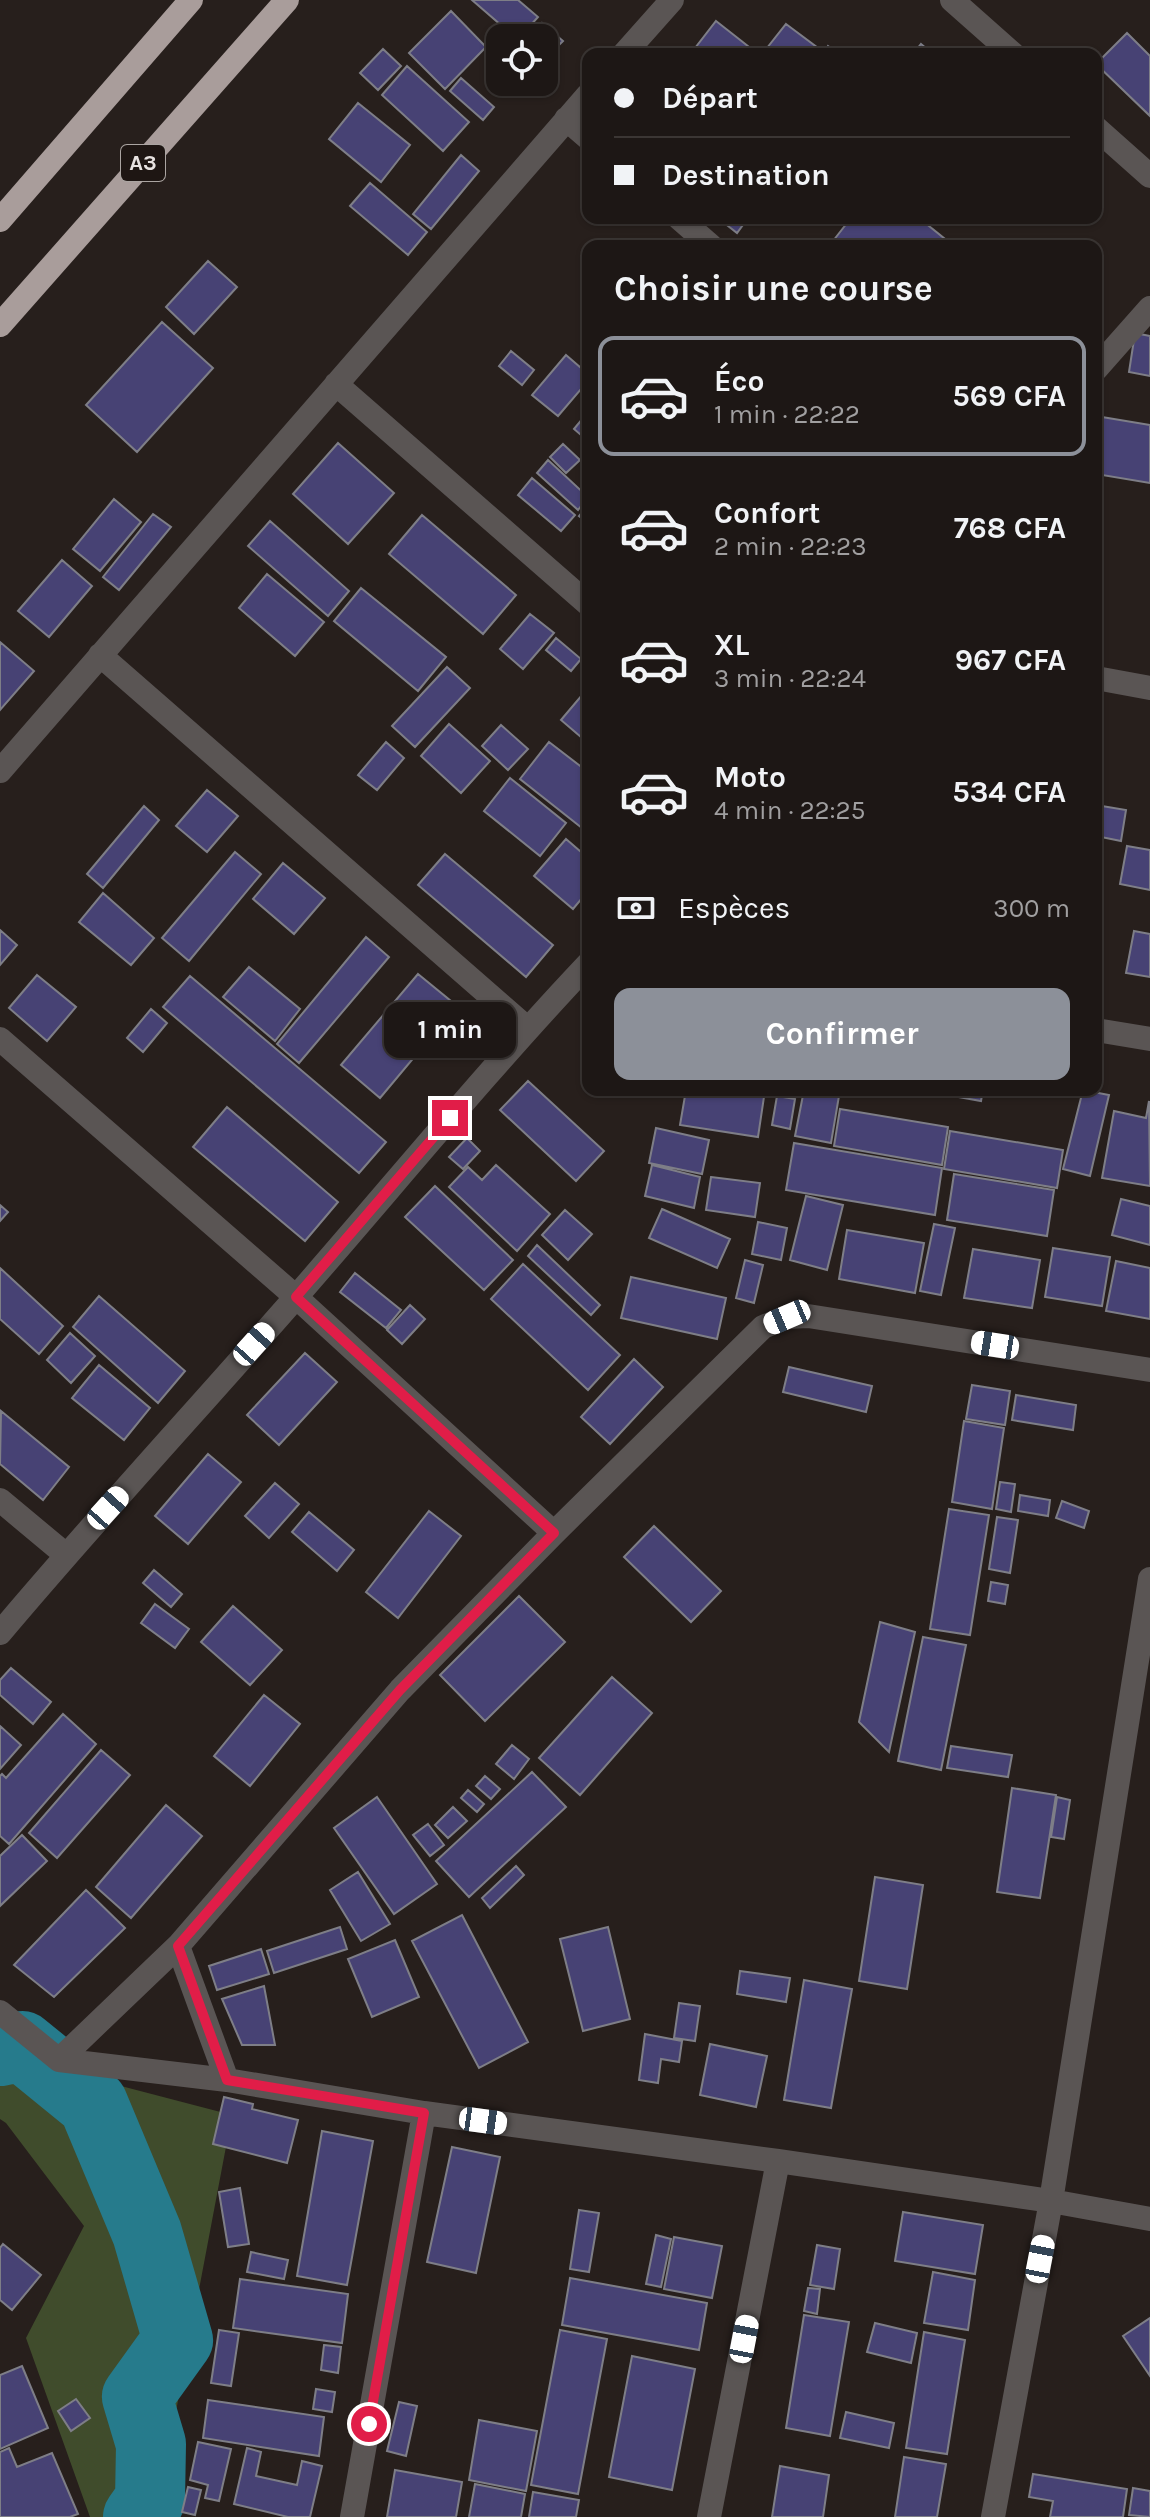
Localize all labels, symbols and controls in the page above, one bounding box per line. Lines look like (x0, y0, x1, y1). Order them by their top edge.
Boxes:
map controls (486, 24, 558, 96)
button: locate (486, 24, 558, 96)
text: Départ (662, 80, 758, 116)
road number: A3 (121, 145, 165, 181)
text: Destination (662, 157, 830, 193)
text: Choisir une course (614, 267, 933, 309)
icon: car (618, 360, 690, 432)
text: Éco (714, 363, 764, 399)
text: 569 CFA (952, 378, 1066, 414)
text: 1 min · 22:22 (714, 399, 860, 430)
icon: car (618, 492, 690, 564)
text: Confort (714, 495, 820, 531)
text: 768 CFA (954, 510, 1066, 546)
text: 2 min · 22:23 (714, 531, 867, 562)
icon: car (618, 624, 690, 696)
text: XL (714, 627, 749, 663)
text: 967 CFA (955, 642, 1066, 678)
text: 3 min · 22:24 (714, 663, 866, 694)
icon: car (618, 756, 690, 828)
text: Moto (714, 759, 786, 795)
text: 534 CFA (952, 774, 1066, 810)
text: 4 min · 22:25 (714, 795, 865, 826)
icon: cash (614, 886, 658, 930)
text: Espèces (678, 890, 790, 926)
text: 300 m (993, 893, 1070, 924)
button: Confirmer (614, 988, 1070, 1080)
callout: 1 min (384, 1002, 516, 1058)
text: 1 min (417, 1014, 483, 1045)
route end (432, 1100, 468, 1136)
car (760, 1297, 814, 1337)
car (229, 1318, 279, 1370)
car (969, 1329, 1021, 1361)
car (83, 1482, 133, 1534)
car (458, 2106, 508, 2136)
car (1024, 2233, 1056, 2285)
car (728, 2313, 760, 2365)
route start (351, 2406, 387, 2442)

